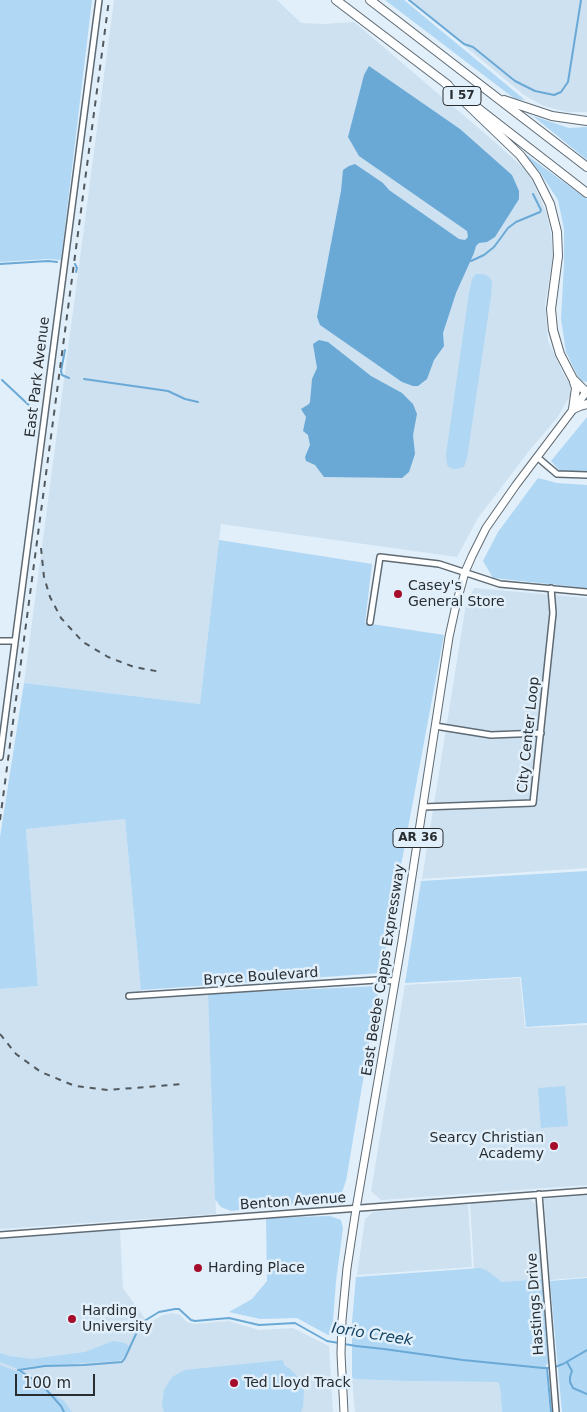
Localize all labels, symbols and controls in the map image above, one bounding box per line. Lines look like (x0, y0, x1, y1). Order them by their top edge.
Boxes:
road number: I 57 (443, 86, 481, 105)
street label: East Park Avenue (22, 316, 54, 438)
place label: Casey's General Store (408, 578, 505, 610)
marker: Casey's General Store (392, 588, 404, 600)
street label: City Center Loop (515, 676, 543, 794)
road number: AR 36 (393, 828, 443, 848)
street label: East Beebe Capps Expressway (359, 863, 409, 1077)
street label: Bryce Boulevard (203, 965, 319, 989)
place label: Searcy Christian Academy (430, 1130, 544, 1162)
marker: Searcy Christian Academy (548, 1140, 560, 1152)
street label: Benton Avenue (239, 1190, 347, 1214)
street label: Hastings Drive (524, 1252, 548, 1356)
place label: Harding Place (208, 1260, 305, 1276)
marker: Harding Place (192, 1262, 204, 1274)
place label: Harding University (82, 1303, 153, 1335)
marker: Harding University (66, 1313, 78, 1325)
water label: Iorio Creek (330, 1320, 414, 1350)
scale bar (18, 1364, 98, 1396)
text: 100 m (23, 1374, 71, 1392)
place label: Ted Lloyd Track (244, 1375, 351, 1391)
marker: Ted Lloyd Track (228, 1377, 240, 1389)

